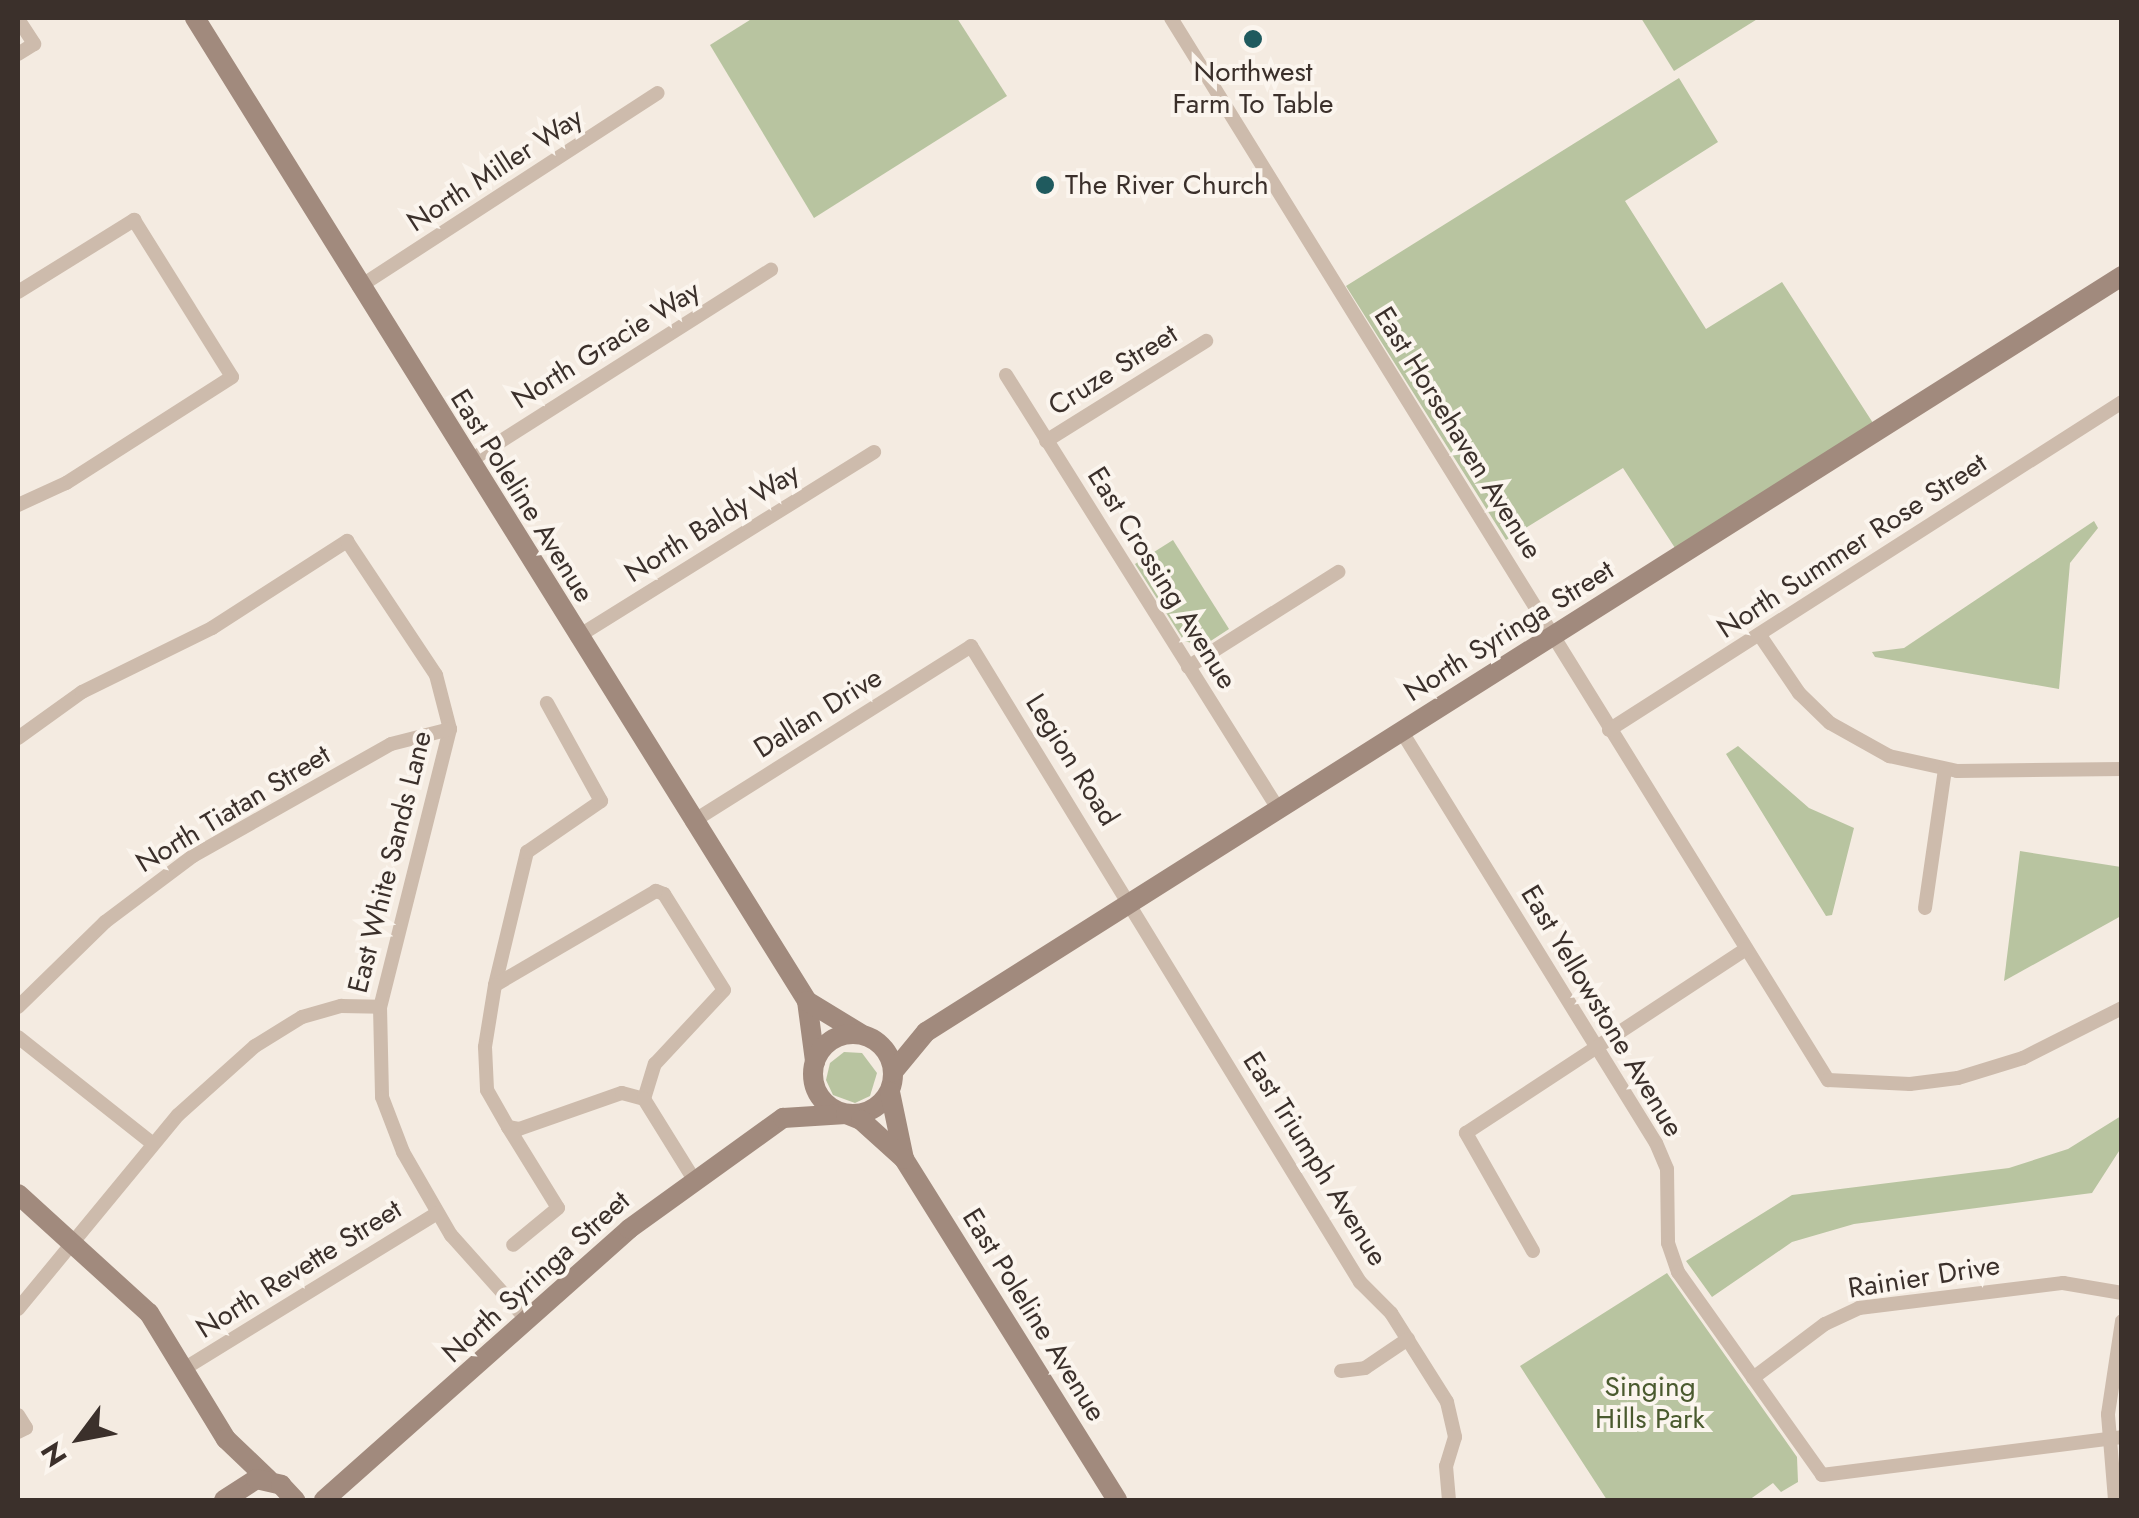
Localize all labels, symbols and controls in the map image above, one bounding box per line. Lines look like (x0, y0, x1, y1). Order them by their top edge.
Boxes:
marker: Northwest Farm To Table (1242, 28, 1264, 50)
place label: Northwest Farm To Table (1173, 55, 1333, 121)
street label: North Miller Way (401, 101, 589, 239)
place label: The River Church (1065, 168, 1269, 202)
marker: The River Church (1034, 174, 1056, 196)
street label: North Gracie Way (506, 274, 706, 416)
street label: East Horsehaven Avenue (1367, 301, 1549, 565)
street label: Cruze Street (1042, 317, 1184, 423)
street label: East Poleline Avenue (443, 383, 601, 609)
street label: North Summer Rose Street (1711, 446, 1993, 646)
street label: North Baldy Way (619, 456, 805, 590)
street label: East Crossing Avenue (1080, 461, 1244, 695)
street label: North Syringa Street (1398, 553, 1620, 709)
street label: Dallan Drive (748, 661, 888, 765)
street label: Legion Road (1018, 688, 1126, 832)
street label: East White Sands Lane (341, 728, 439, 996)
street label: North Tiatan Street (130, 738, 336, 880)
street label: East Yellowstone Avenue (1514, 879, 1690, 1143)
street label: East Triumph Avenue (1236, 1046, 1394, 1272)
street label: North Syringa Street (435, 1184, 637, 1370)
street label: North Revette Street (190, 1192, 408, 1346)
street label: East Poleline Avenue (955, 1202, 1113, 1428)
street label: Rainier Drive (1846, 1248, 2002, 1306)
park label: Singing Hills Park (1595, 1370, 1705, 1436)
north arrow (30, 1388, 130, 1488)
text: N (31, 1434, 77, 1474)

